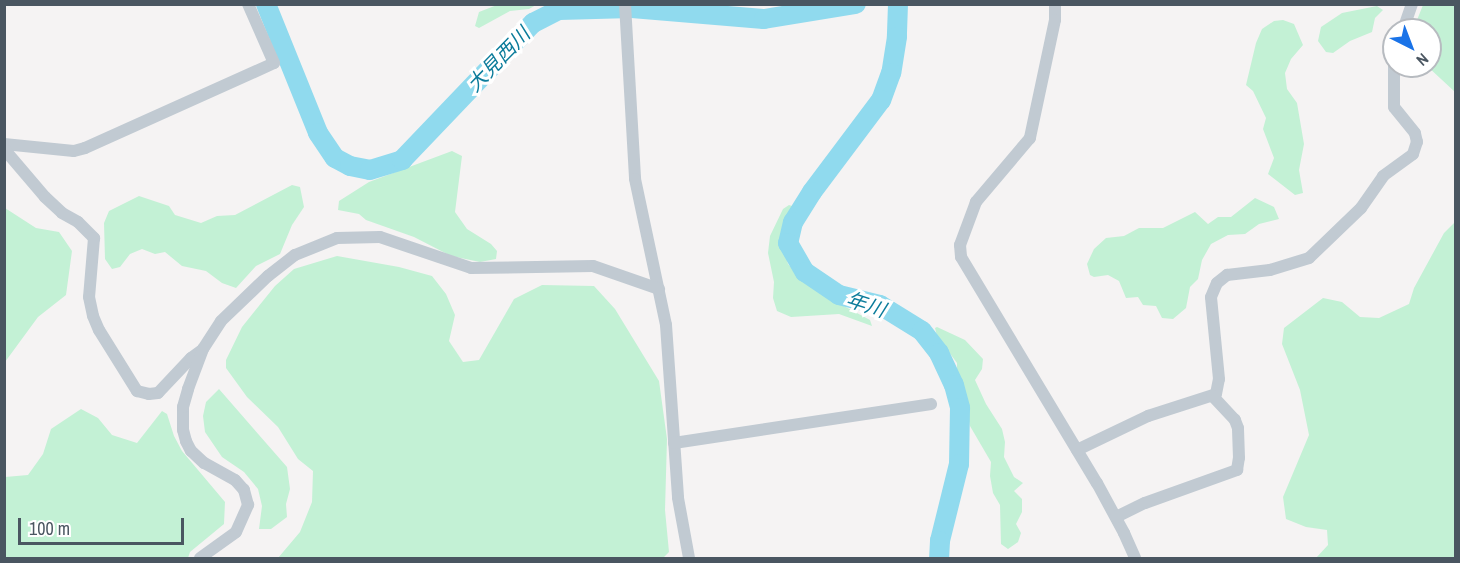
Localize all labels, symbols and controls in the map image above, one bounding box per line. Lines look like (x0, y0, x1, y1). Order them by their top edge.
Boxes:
north arrow (1382, 18, 1442, 78)
water label: 大見西川 (462, 22, 534, 96)
text: N (1412, 49, 1434, 71)
water label: 年川 (843, 286, 889, 322)
scale bar (21, 506, 188, 544)
text: 100 m (29, 516, 70, 541)

